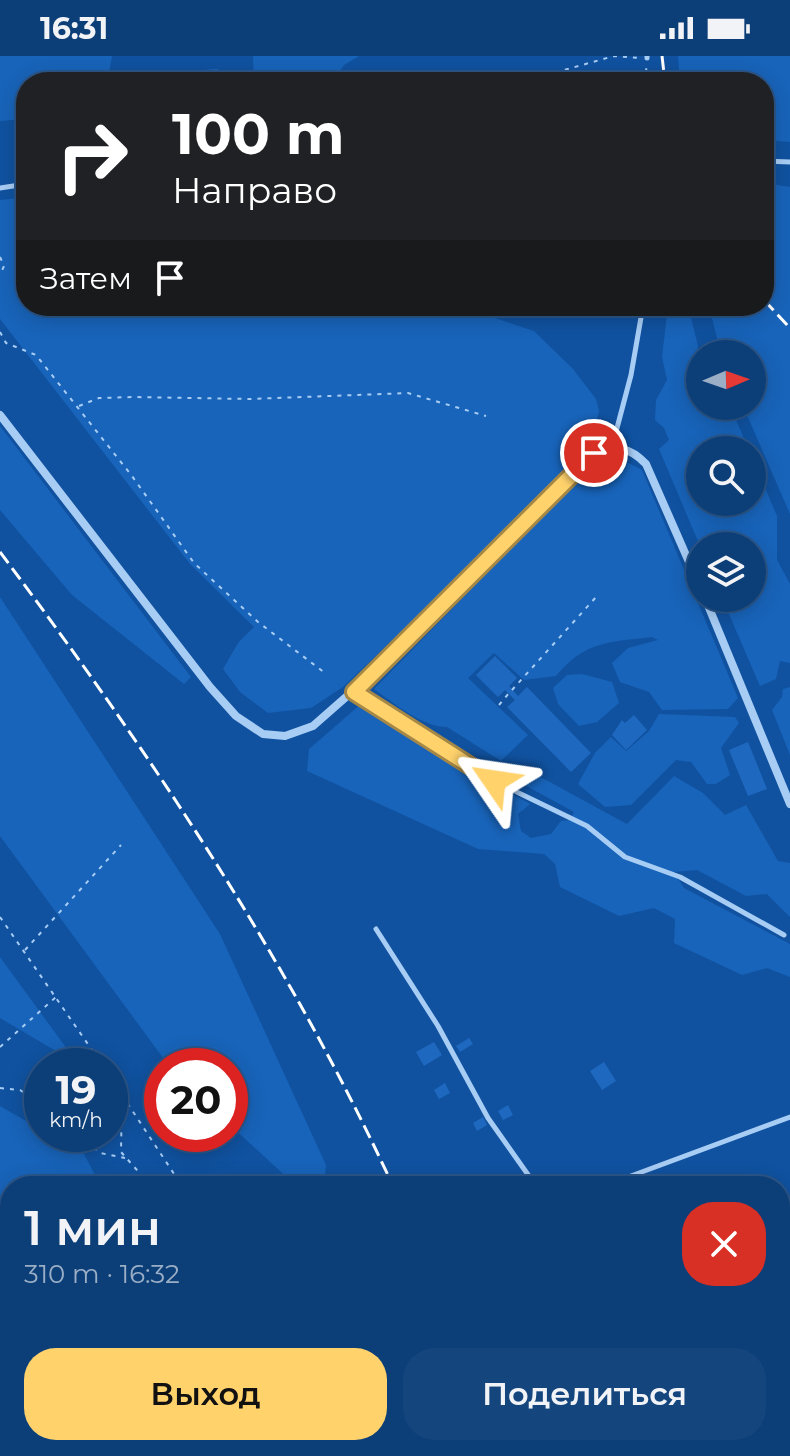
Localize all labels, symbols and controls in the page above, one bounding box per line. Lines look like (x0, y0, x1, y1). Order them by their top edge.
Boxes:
text: 16:31 (40, 10, 108, 47)
text: 100 m (172, 100, 345, 168)
icon: right (40, 104, 144, 208)
text: Направо (172, 168, 337, 212)
icon: arrive (148, 256, 192, 300)
text: Затем (40, 260, 132, 297)
north arrow (686, 340, 766, 420)
map controls (686, 340, 766, 612)
pin (560, 419, 628, 487)
icon: arrive (572, 431, 616, 475)
button: search (686, 436, 766, 516)
button: layers (686, 532, 766, 612)
position arrow (452, 739, 536, 823)
speed limit sign: 20 (144, 1048, 248, 1152)
text: 19 (55, 1065, 97, 1114)
text: km/h (49, 1108, 103, 1132)
text: 1 мин (24, 1199, 161, 1257)
button: close (682, 1202, 766, 1286)
text: 310 m · 16:32 (24, 1258, 180, 1290)
button: Выход (24, 1348, 387, 1440)
button: Поделиться (403, 1348, 766, 1440)

